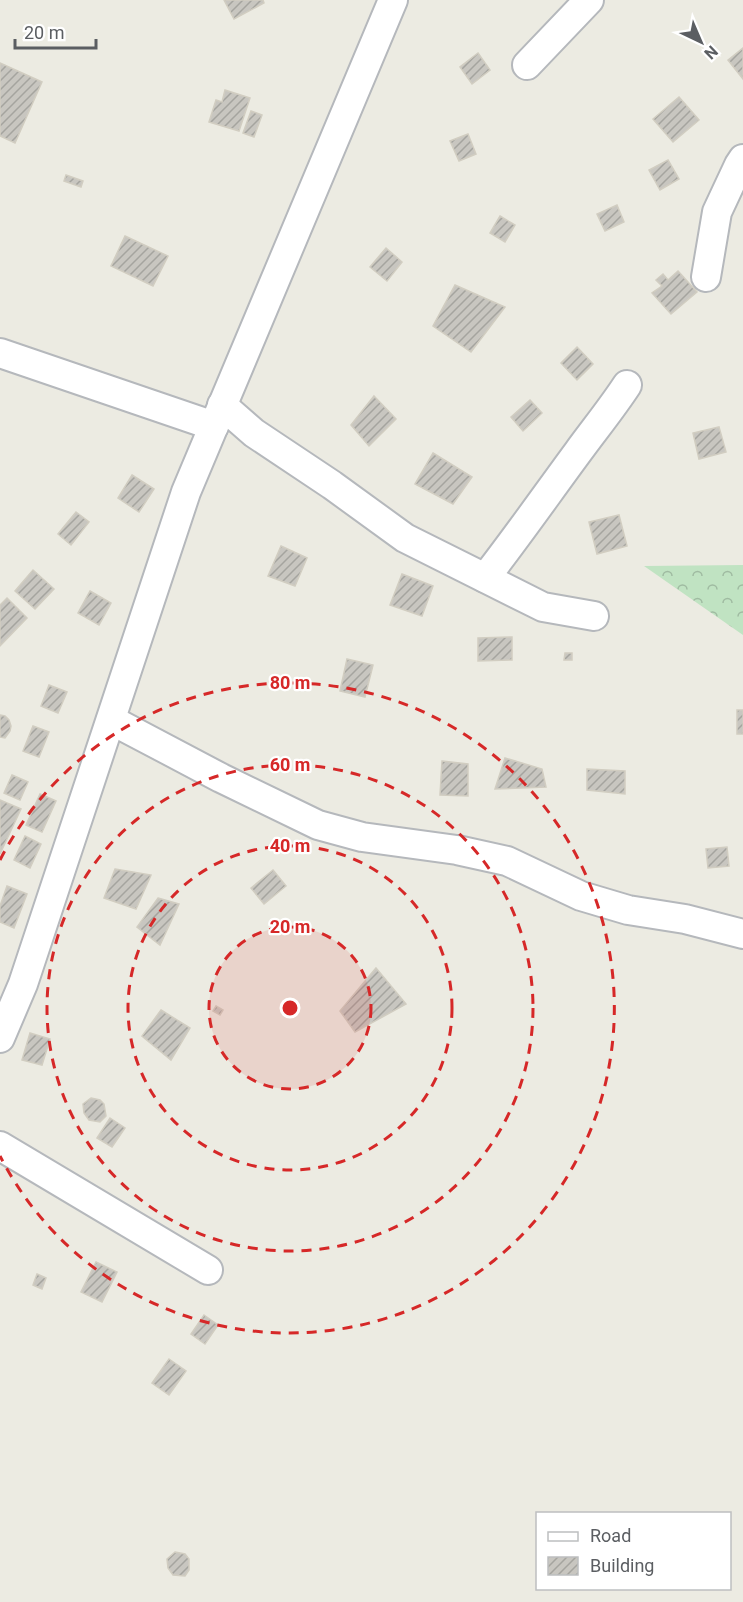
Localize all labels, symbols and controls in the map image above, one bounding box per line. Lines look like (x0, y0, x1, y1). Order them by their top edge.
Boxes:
scale bar (15, 12, 96, 50)
north arrow (671, 12, 731, 72)
text: 20 m (24, 22, 64, 43)
text: N (700, 42, 722, 63)
text: 80 m (270, 672, 310, 693)
text: 60 m (270, 754, 310, 775)
text: 40 m (270, 835, 310, 856)
text: 20 m (270, 916, 310, 937)
centre of rings (280, 998, 300, 1018)
legend (536, 1512, 731, 1590)
text: Road (590, 1525, 631, 1546)
text: Building (590, 1555, 654, 1576)

